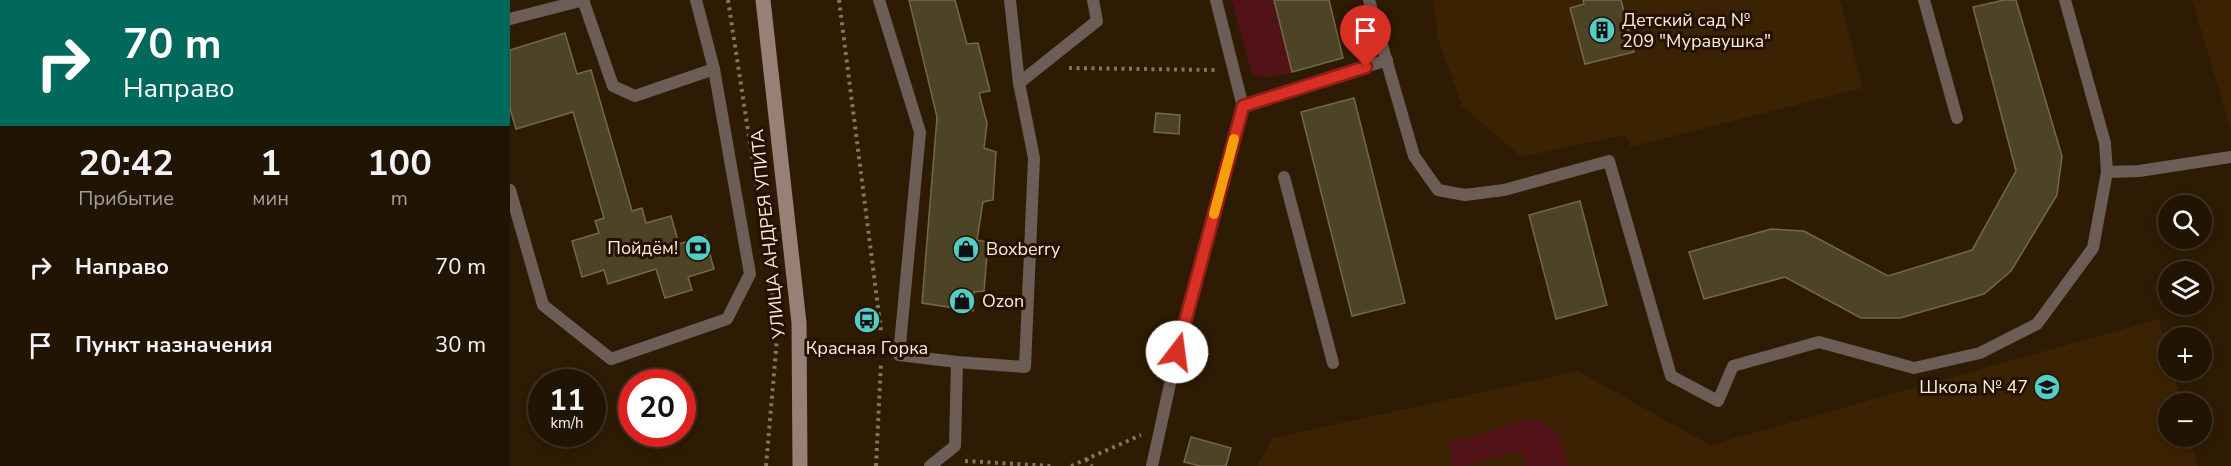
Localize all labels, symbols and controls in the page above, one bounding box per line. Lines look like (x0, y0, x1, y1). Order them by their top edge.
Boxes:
pin (1340, 5, 1391, 67)
place label: Детский сад № 209 "Муравушка" (1622, 8, 1771, 53)
icon: arrive (1349, 14, 1382, 47)
building icon: Детский сад № 209 "Муравушка" (1587, 15, 1617, 45)
text: 70 m (123, 16, 222, 73)
icon: right (24, 24, 102, 102)
text: Направо (123, 70, 234, 107)
street label: УЛИЦА АНДРЕЯ УПИТА (745, 128, 791, 341)
text: 20:42 (78, 139, 174, 188)
text: 1 (260, 139, 281, 188)
text: 100 (367, 139, 432, 188)
text: Прибытие (78, 185, 174, 212)
text: мин (252, 185, 289, 212)
text: m (391, 185, 408, 212)
map controls (2158, 195, 2212, 447)
button: search (2158, 195, 2212, 249)
bank icon: Пойдём! (683, 233, 713, 263)
shop icon: Boxberry (951, 234, 981, 264)
place label: Пойдём! (607, 236, 678, 260)
place label: Boxberry (986, 237, 1061, 261)
icon: right (24, 251, 57, 284)
text: Направо (75, 252, 169, 282)
text: 70 m (435, 252, 486, 282)
button: layers (2158, 261, 2212, 315)
shop icon: Ozon (947, 286, 977, 316)
place label: Ozon (982, 289, 1024, 313)
bus stop icon: Красная Горка (852, 305, 882, 335)
position arrow (1145, 320, 1209, 384)
button: + (2158, 327, 2212, 381)
icon: arrive (24, 329, 57, 362)
text: Пункт назначения (75, 330, 273, 360)
text: 30 m (435, 330, 486, 360)
place label: Красная Горка (806, 336, 928, 360)
speed limit sign: 20 (618, 369, 696, 447)
school or university icon: Школа № 47 (2032, 372, 2062, 402)
place label: Школа № 47 (1919, 375, 2028, 399)
text: 11 (549, 380, 585, 421)
button: − (2158, 393, 2212, 447)
text: km/h (550, 413, 584, 433)

